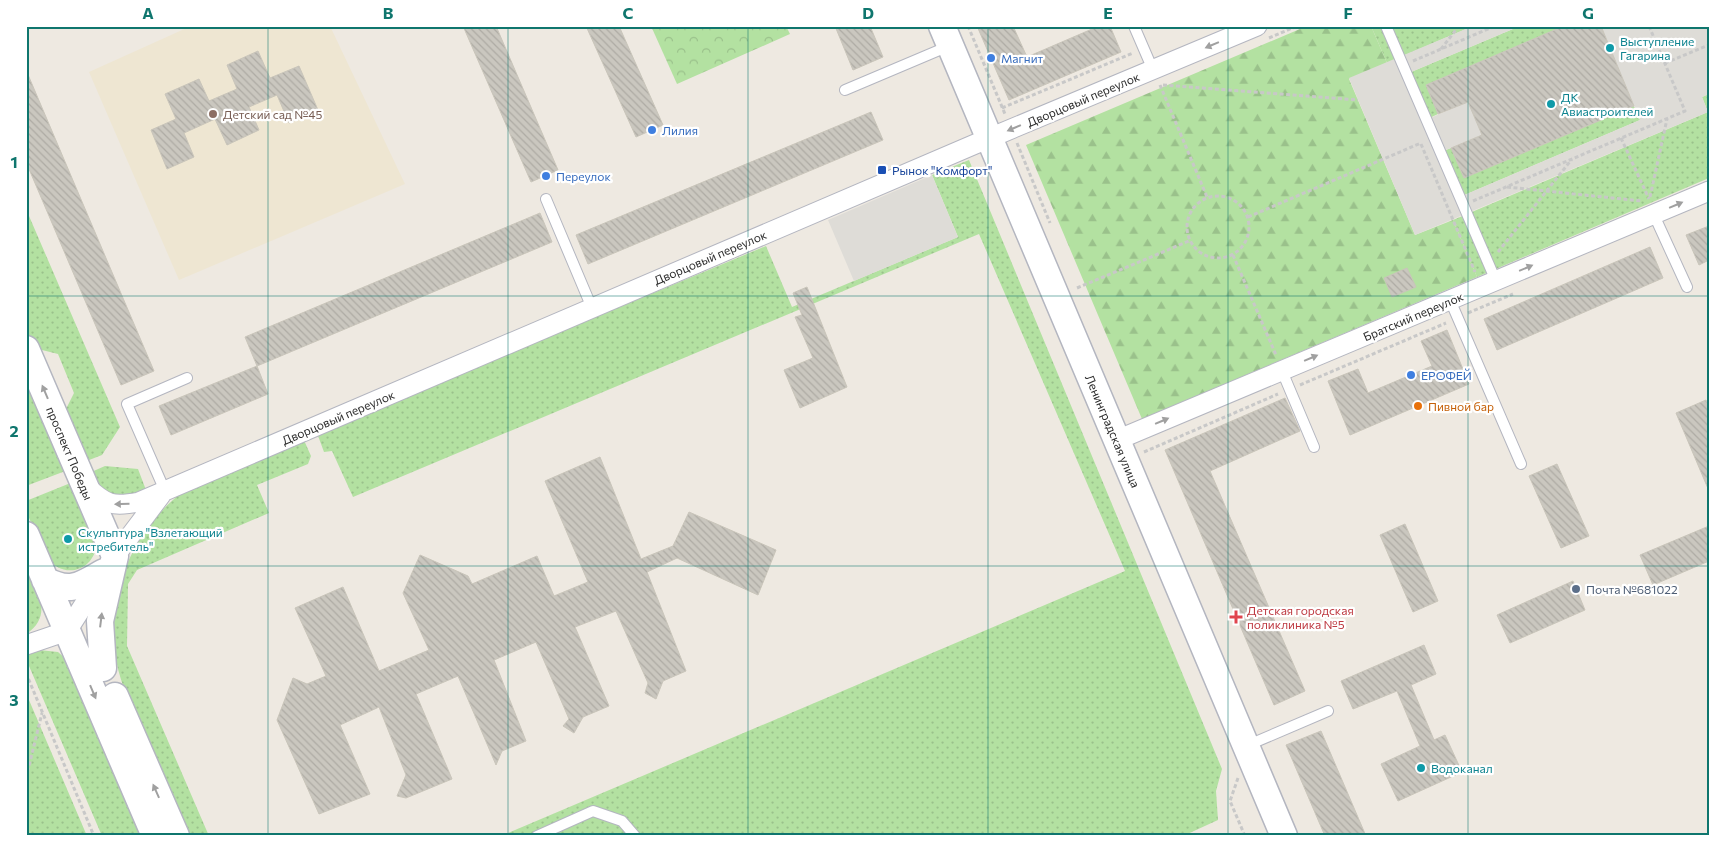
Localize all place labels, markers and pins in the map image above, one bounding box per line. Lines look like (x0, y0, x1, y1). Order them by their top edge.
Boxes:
place label: Выступление Гагарина (1620, 34, 1694, 62)
marker: Выступление Гагарина (1604, 42, 1616, 54)
place label: Магнит (1001, 51, 1044, 65)
marker: Магнит (985, 52, 997, 64)
place label: ДК Авиастроителей (1561, 90, 1653, 118)
marker: ДК Авиастроителей (1545, 98, 1557, 110)
place label: Детский сад №45 (223, 107, 322, 121)
marker: Детский сад №45 (207, 108, 219, 120)
place label: Лилия (662, 123, 698, 137)
marker: Лилия (646, 124, 658, 136)
place label: Рынок "Комфорт" (892, 163, 992, 177)
marker: Рынок "Комфорт" (876, 164, 888, 176)
place label: Переулок (556, 169, 611, 183)
marker: Переулок (540, 170, 552, 182)
place label: ЕРОФЕЙ (1421, 368, 1472, 382)
marker: ЕРОФЕЙ (1405, 369, 1417, 381)
place label: Пивной бар (1428, 399, 1494, 413)
marker: Пивной бар (1412, 400, 1424, 412)
place label: Скульптура "Взлетающий истребитель" (78, 525, 223, 553)
marker: Скульптура "Взлетающий истребитель" (62, 533, 74, 545)
place label: Почта №681022 (1586, 582, 1678, 596)
marker: Почта №681022 (1570, 583, 1582, 595)
place label: Детская городская поликлиника №5 (1247, 603, 1354, 631)
marker: Детская городская поликлиника №5 (1229, 610, 1243, 624)
place label: Водоканал (1431, 761, 1493, 775)
marker: Водоканал (1415, 762, 1427, 774)

